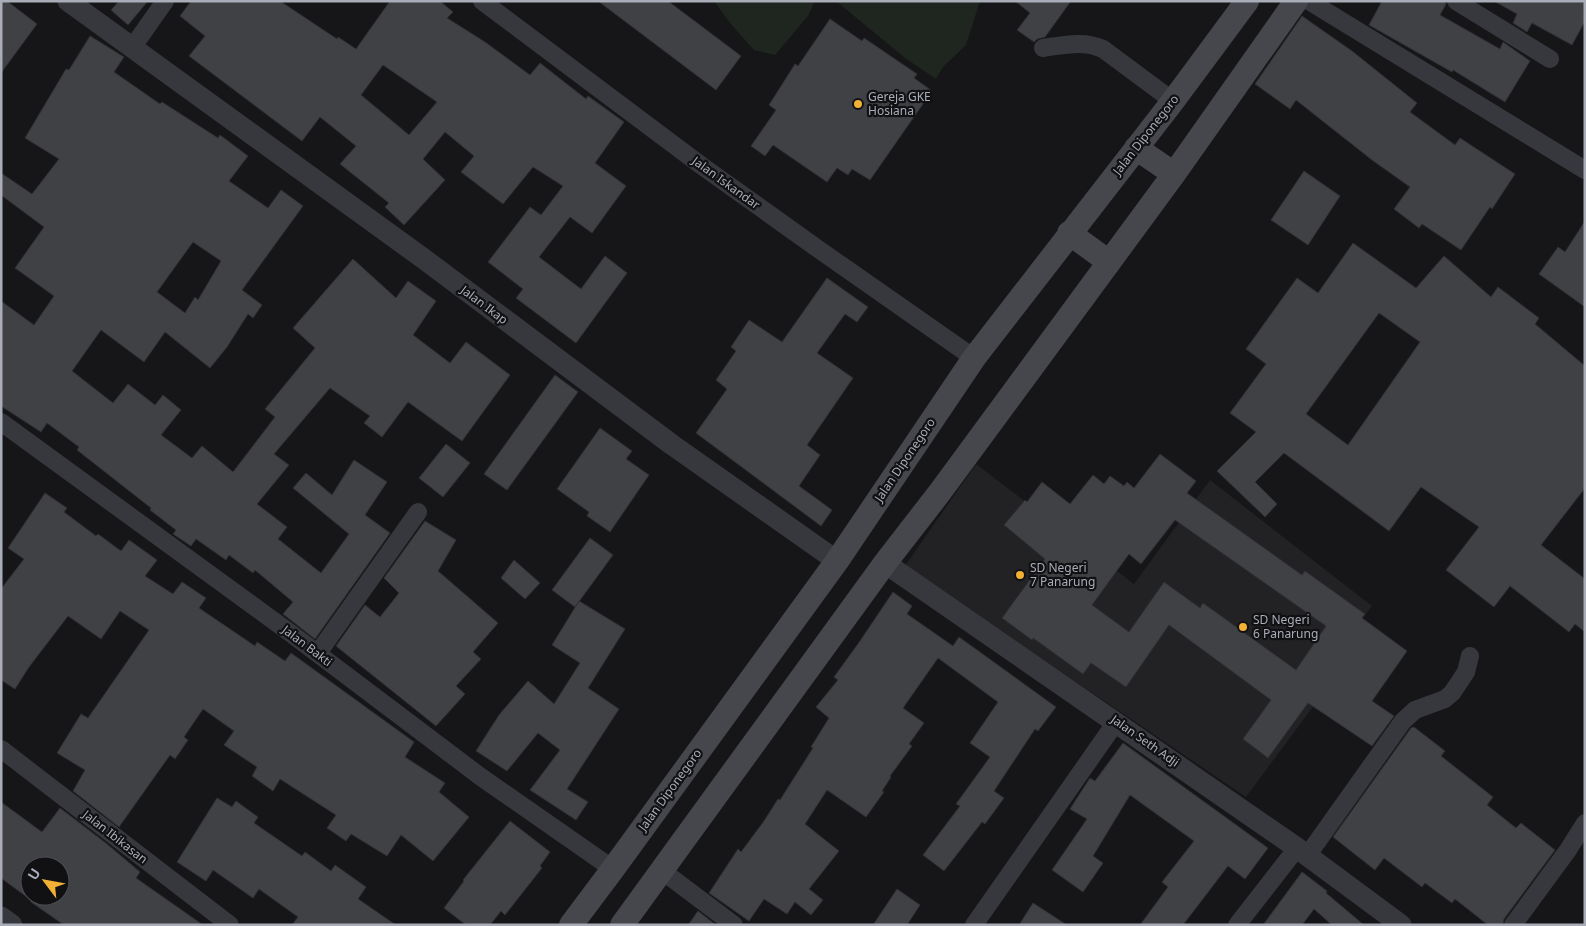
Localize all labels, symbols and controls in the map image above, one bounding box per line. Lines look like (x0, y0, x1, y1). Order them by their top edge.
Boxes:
place label: Gereja GKE Hosiana (868, 88, 931, 119)
street label: Jalan Diponegoro (1108, 91, 1182, 179)
marker: Gereja GKE Hosiana (852, 98, 864, 110)
street label: Jalan Iskandar (688, 152, 764, 213)
street label: Jalan Ikap (456, 281, 511, 328)
street label: Jalan Diponegoro (870, 414, 939, 506)
place label: SD Negeri 7 Panarung (1030, 559, 1095, 590)
marker: SD Negeri 7 Panarung (1014, 569, 1026, 581)
place label: SD Negeri 6 Panarung (1253, 611, 1318, 642)
street label: Jalan Bakti (278, 621, 336, 670)
marker: SD Negeri 6 Panarung (1237, 621, 1249, 633)
street label: Jalan Seth Adji (1107, 710, 1183, 770)
street label: Jalan Diponegoro (633, 745, 705, 835)
street label: Jalan Ibikasan (79, 805, 151, 867)
north arrow (20, 856, 70, 906)
text: U (23, 864, 44, 883)

